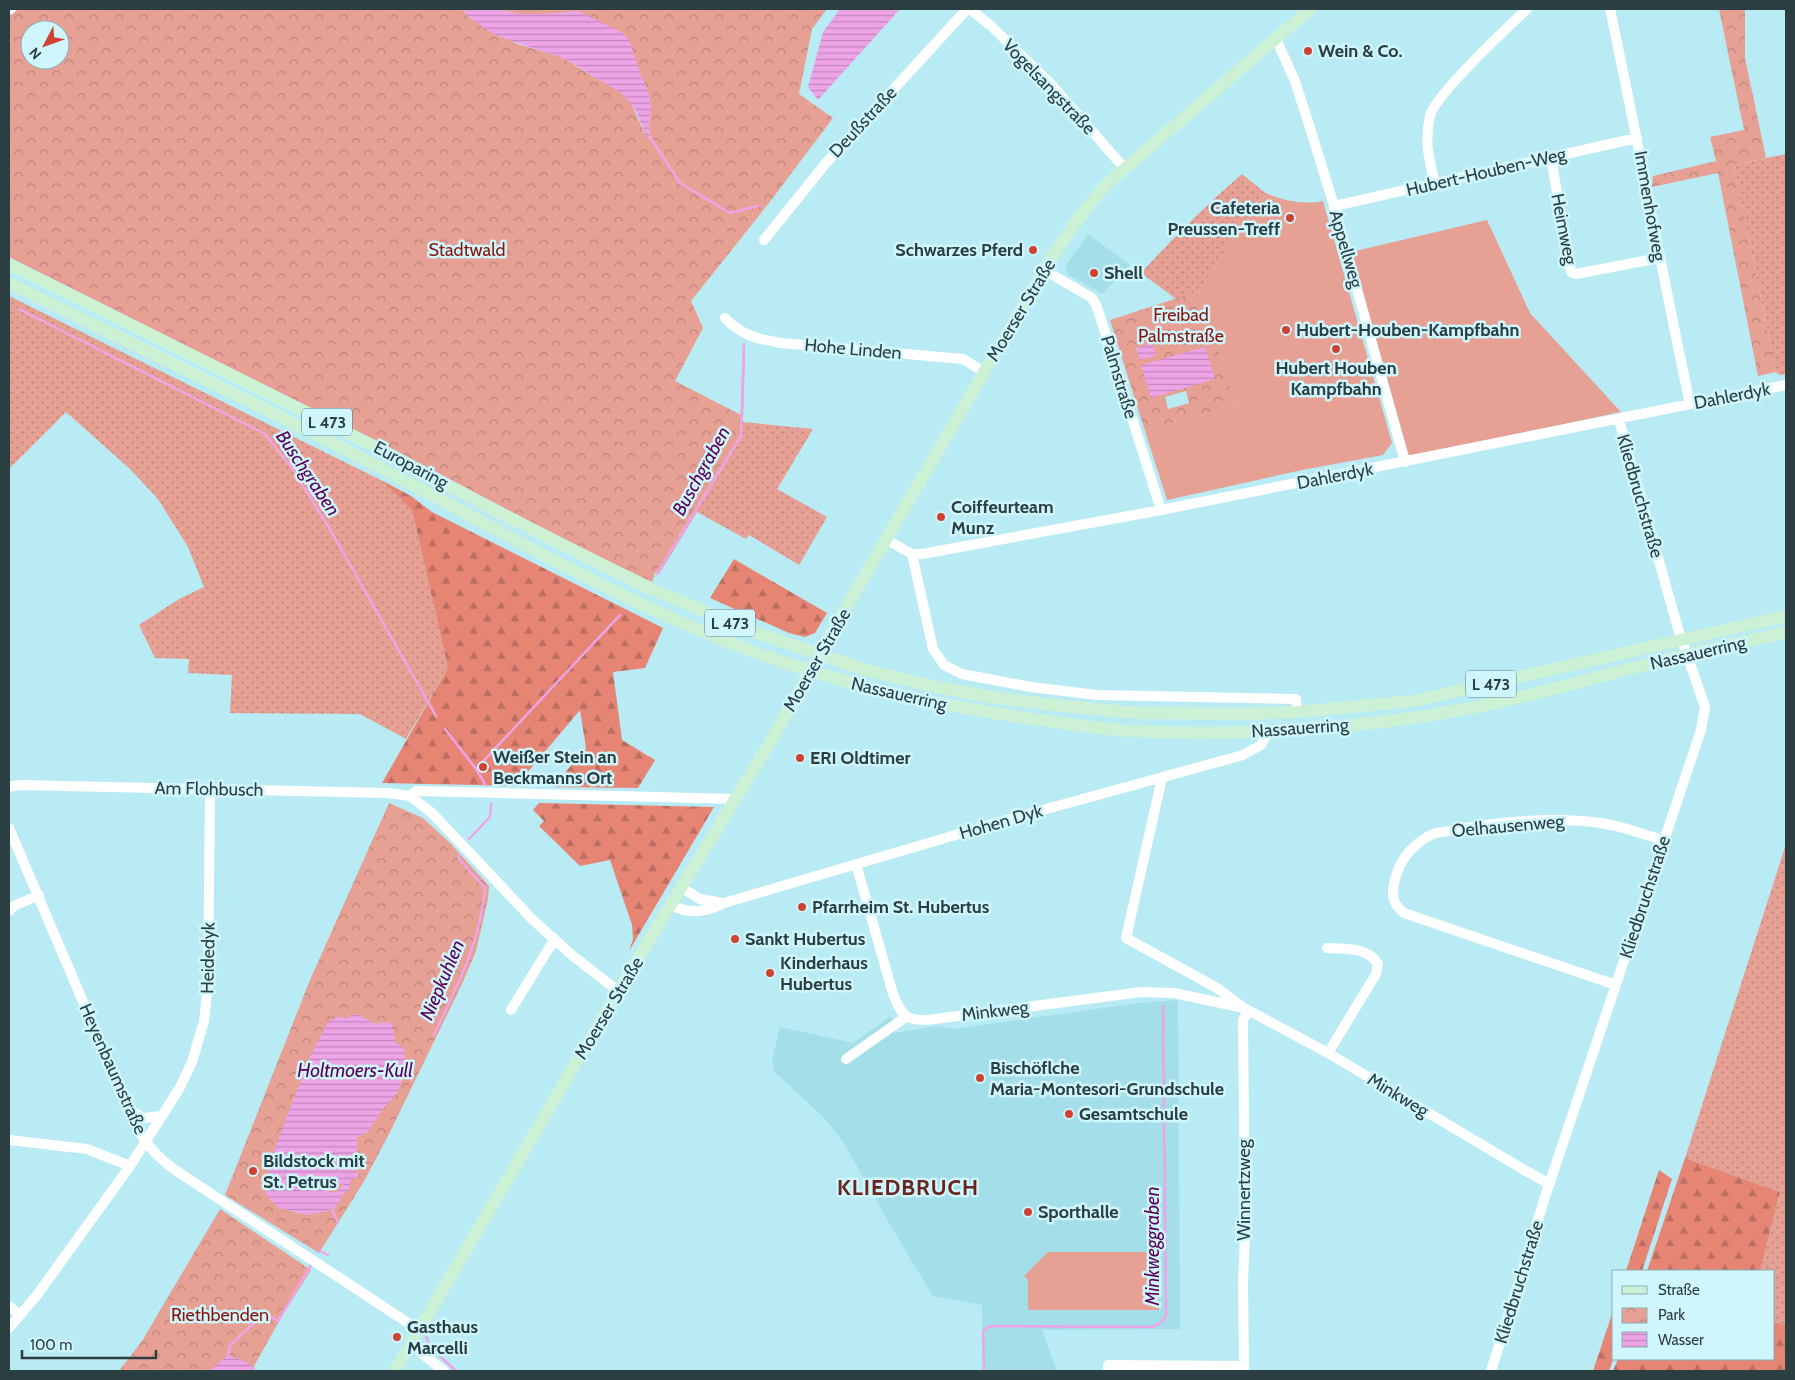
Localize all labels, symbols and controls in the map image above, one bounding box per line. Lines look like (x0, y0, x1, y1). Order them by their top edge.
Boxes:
north arrow (20, 20, 70, 70)
street label: Vogelsangstraße (998, 35, 1100, 139)
place label: Wein & Co. (1318, 40, 1403, 62)
text: N (25, 44, 45, 63)
marker: Wein & Co. (1302, 45, 1314, 57)
street label: Deußstraße (825, 82, 901, 162)
street label: Hubert-Houben-Weg (1404, 143, 1569, 201)
street label: Immenhofweg (1629, 149, 1671, 264)
street label: Heimweg (1546, 191, 1582, 268)
place label: Cafeteria Preussen-Treff (1167, 197, 1280, 240)
street label: Appellweg (1324, 208, 1368, 291)
marker: Cafeteria Preussen-Treff (1284, 212, 1296, 224)
park label: Stadtwald (429, 239, 505, 261)
place label: Schwarzes Pferd (895, 239, 1023, 261)
marker: Schwarzes Pferd (1027, 244, 1039, 256)
street label: Moerser Straße (982, 255, 1060, 365)
place label: Shell (1104, 262, 1143, 284)
marker: Shell (1088, 267, 1100, 279)
park label: Freibad Palmstraße (1138, 304, 1224, 347)
place label: Hubert-Houben-Kampfbahn (1296, 319, 1519, 341)
marker: Hubert-Houben-Kampfbahn (1280, 324, 1292, 336)
street label: Palmstraße (1096, 333, 1142, 421)
street label: Hohe Linden (803, 334, 903, 364)
marker: Hubert Houben Kampfbahn (1330, 343, 1342, 355)
place label: Hubert Houben Kampfbahn (1275, 357, 1397, 400)
street label: Dahlerdyk (1692, 378, 1773, 414)
road number: L 473 (302, 408, 352, 436)
water label: Buschgraben (667, 423, 735, 519)
water label: Buschgraben (271, 426, 345, 520)
street label: Kliedbruchstraße (1612, 432, 1668, 560)
street label: Europaring (370, 436, 453, 494)
street label: Dahlerdyk (1295, 458, 1376, 494)
place label: Coiffeurteam Munz (951, 496, 1054, 539)
marker: Coiffeurteam Munz (935, 511, 947, 523)
street label: Moerser Straße (779, 604, 855, 716)
road number: L 473 (705, 610, 755, 636)
street label: Nassauerring (1648, 631, 1749, 675)
road number: L 473 (1466, 671, 1516, 698)
street label: Nassauerring (849, 672, 950, 716)
street label: Nassauerring (1251, 714, 1350, 742)
place label: Weißer Stein an Beckmanns Ort (493, 746, 617, 789)
place label: ERI Oldtimer (810, 747, 911, 769)
marker: ERI Oldtimer (794, 752, 806, 764)
marker: Weißer Stein an Beckmanns Ort (477, 761, 489, 773)
street label: Am Flohbusch (154, 777, 264, 801)
street label: Hohen Dyk (957, 799, 1046, 844)
street label: Oelhausenweg (1451, 810, 1566, 842)
street label: Kliedbruchstraße (1615, 833, 1675, 961)
place label: Pfarrheim St. Hubertus (812, 896, 990, 918)
marker: Pfarrheim St. Hubertus (796, 901, 808, 913)
street label: Heidedyk (196, 921, 220, 994)
place label: Sankt Hubertus (745, 928, 866, 950)
marker: Sankt Hubertus (729, 933, 741, 945)
water label: Niepkuhlen (415, 936, 469, 1024)
place label: Kinderhaus Hubertus (780, 952, 868, 995)
street label: Moerser Straße (570, 953, 648, 1063)
marker: Kinderhaus Hubertus (764, 967, 776, 979)
street label: Minkweg (960, 996, 1031, 1026)
street label: Heyenbaumstraße (74, 1000, 152, 1138)
place label: Bischöflche Maria-Montesori-Grundschule (990, 1057, 1224, 1100)
water label: Holtmoers-Kull (297, 1059, 413, 1082)
street label: Minkweg (1363, 1068, 1433, 1122)
marker: Bischöflche Maria-Montesori-Grundschule (974, 1072, 986, 1084)
place label: Gesamtschule (1079, 1103, 1188, 1125)
marker: Gesamtschule (1063, 1108, 1075, 1120)
street label: Winnertzweg (1233, 1138, 1255, 1241)
place label: Bildstock mit St. Petrus (263, 1150, 365, 1193)
marker: Bildstock mit St. Petrus (247, 1165, 259, 1177)
district label: KLIEDBRUCH (837, 1174, 979, 1201)
water label: Minkweggraben (1141, 1186, 1164, 1307)
place label: Sporthalle (1038, 1201, 1119, 1223)
marker: Sporthalle (1022, 1206, 1034, 1218)
street label: Kliedbruchstraße (1490, 1218, 1548, 1346)
legend (1612, 1270, 1775, 1360)
text: Straße (1658, 1281, 1700, 1299)
park label: Riethbenden (171, 1304, 269, 1326)
text: Park (1658, 1306, 1685, 1324)
place label: Gasthaus Marcelli (407, 1316, 478, 1359)
scale bar (22, 1328, 156, 1360)
marker: Gasthaus Marcelli (391, 1331, 403, 1343)
text: Wasser (1658, 1331, 1704, 1349)
text: 100 m (30, 1336, 72, 1354)

